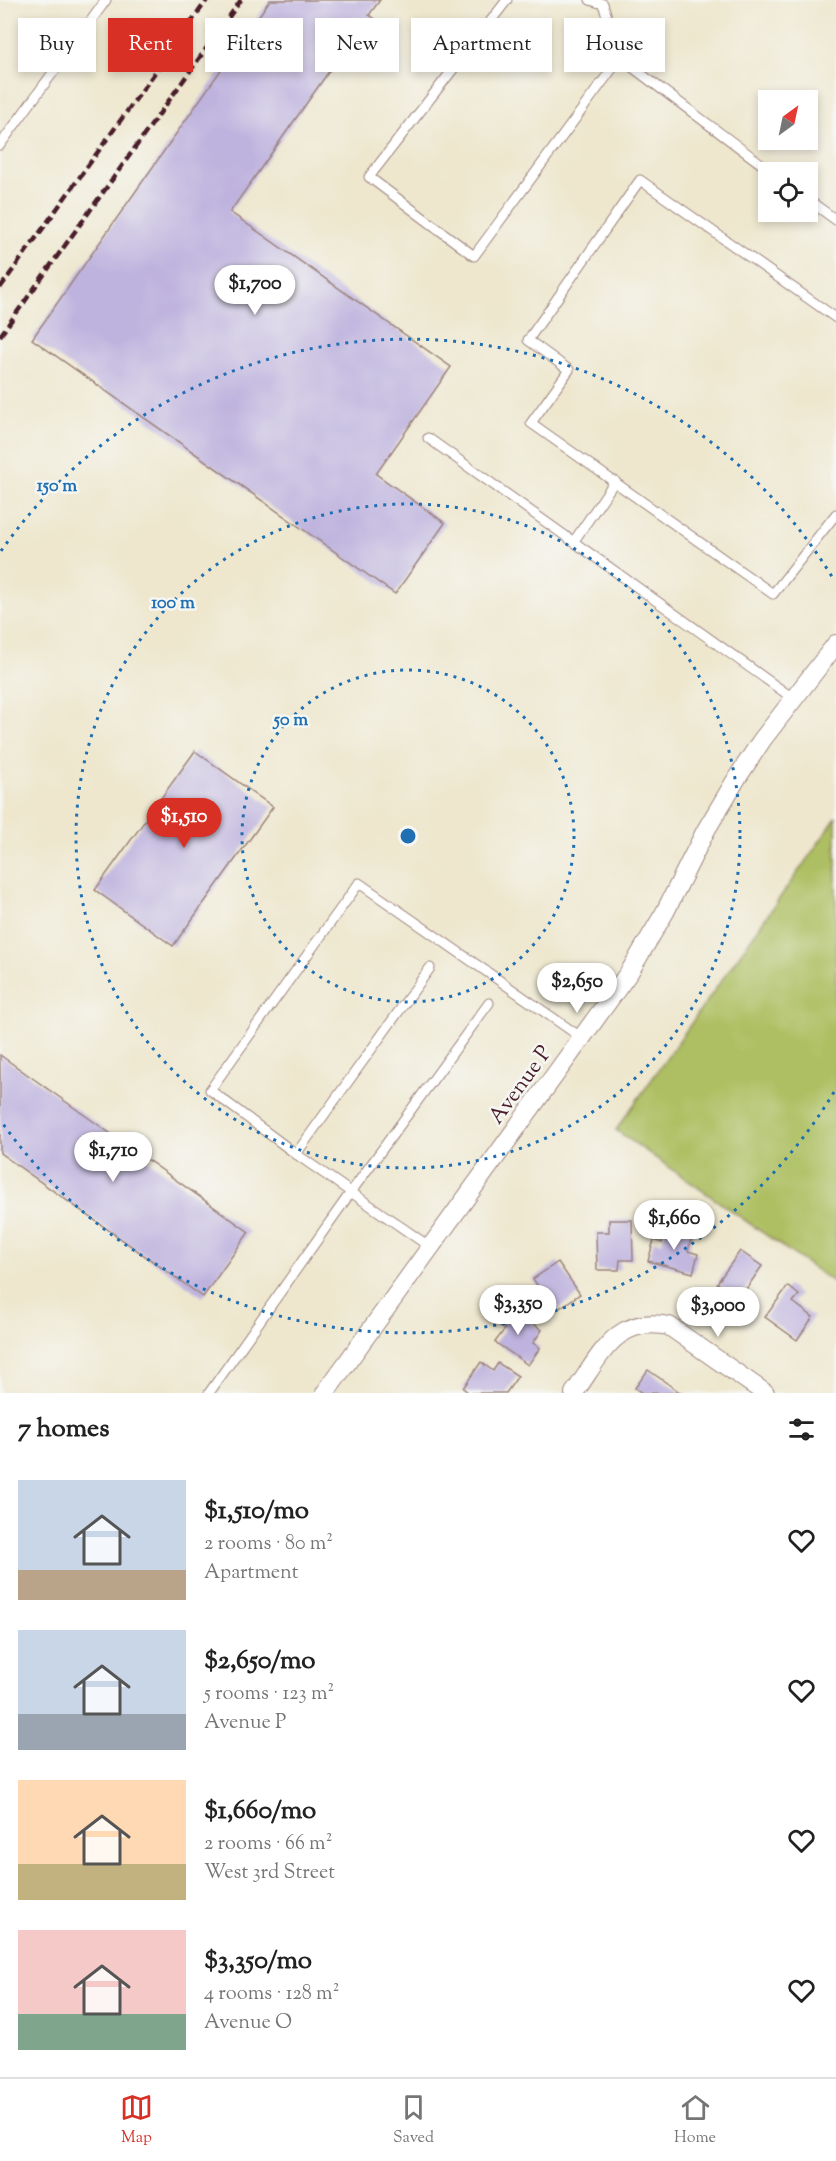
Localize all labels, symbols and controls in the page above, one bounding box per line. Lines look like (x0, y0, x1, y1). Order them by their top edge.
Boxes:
chip: Buy (18, 18, 96, 72)
chip: Rent (108, 18, 193, 72)
chip: Filters (205, 18, 303, 72)
chip: New (315, 18, 399, 72)
chip: Apartment (411, 18, 552, 72)
chip: House (564, 18, 665, 72)
north arrow (758, 90, 818, 150)
map controls (758, 90, 818, 222)
button: locate (758, 162, 818, 222)
pin: $1,700 (206, 265, 304, 316)
text: $1,700 (228, 270, 282, 299)
text: 150 m (37, 474, 77, 500)
text: 100 m (151, 591, 195, 617)
text: 50 m (272, 708, 308, 734)
pin: $1,510 (135, 798, 233, 849)
text: $1,510 (161, 803, 207, 832)
centre of rings (398, 826, 418, 846)
pin: $2,650 (528, 963, 626, 1014)
text: $2,650 (551, 968, 603, 997)
street label: Avenue P (482, 1040, 561, 1132)
pin: $1,710 (64, 1132, 162, 1183)
text: $1,710 (88, 1137, 138, 1166)
pin: $1,660 (625, 1200, 723, 1251)
text: $1,660 (648, 1205, 700, 1234)
pin: $3,350 (469, 1285, 567, 1336)
pin: $3,000 (669, 1287, 767, 1338)
text: $3,350 (493, 1290, 543, 1319)
text: $3,000 (691, 1292, 745, 1321)
text: 7 homes (18, 1411, 109, 1448)
icon: filters (785, 1413, 818, 1446)
text: $1,510/mo (204, 1493, 309, 1530)
icon: home (66, 1504, 138, 1576)
icon: heart (785, 1524, 818, 1557)
text: 2 rooms · 80 m² (204, 1530, 333, 1559)
text: Apartment (204, 1559, 299, 1588)
text: $2,650/mo (204, 1643, 316, 1680)
icon: home (66, 1654, 138, 1726)
icon: heart (785, 1674, 818, 1707)
text: 5 rooms · 123 m² (204, 1680, 334, 1709)
text: Avenue P (204, 1709, 286, 1738)
text: $1,660/mo (204, 1793, 316, 1830)
icon: home (66, 1804, 138, 1876)
icon: heart (785, 1824, 818, 1857)
text: 2 rooms · 66 m² (204, 1830, 332, 1859)
text: West 3rd Street (204, 1859, 335, 1888)
text: $3,350/mo (204, 1943, 312, 1980)
icon: home (66, 1954, 138, 2026)
icon: heart (785, 1974, 818, 2007)
text: 4 rooms · 128 m² (204, 1980, 339, 2009)
text: Avenue O (204, 2009, 292, 2038)
tab: Map (120, 2091, 153, 2150)
tab: Saved (393, 2091, 434, 2150)
tab: Home (674, 2091, 716, 2150)

